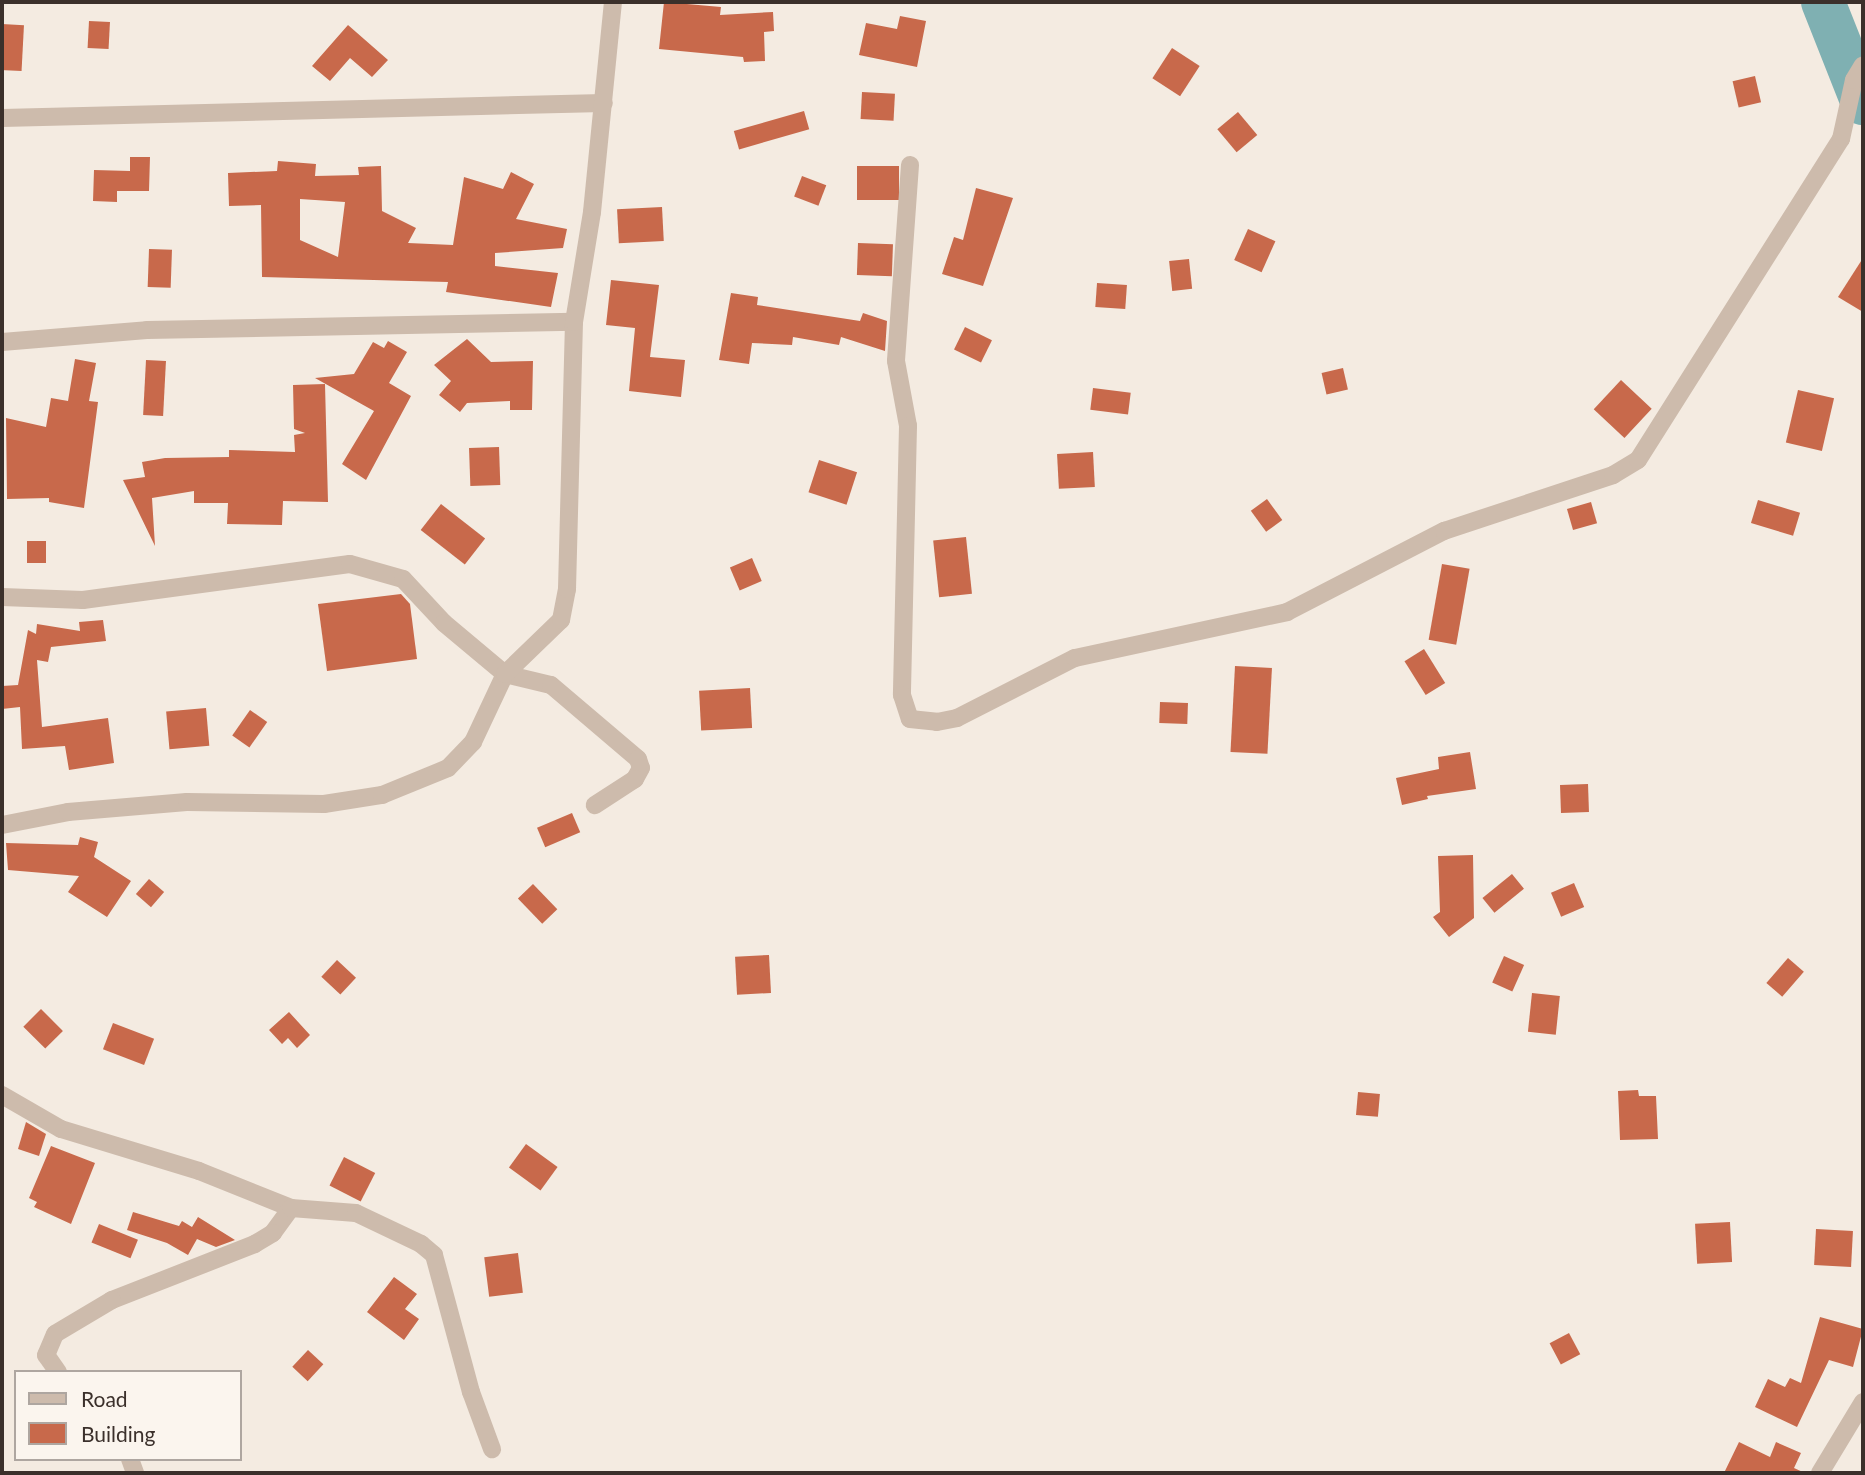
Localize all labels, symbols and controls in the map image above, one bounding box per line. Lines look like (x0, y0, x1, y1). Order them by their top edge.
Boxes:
legend (14, 1370, 242, 1461)
text: Road (81, 1386, 128, 1411)
text: Building (81, 1421, 156, 1446)

